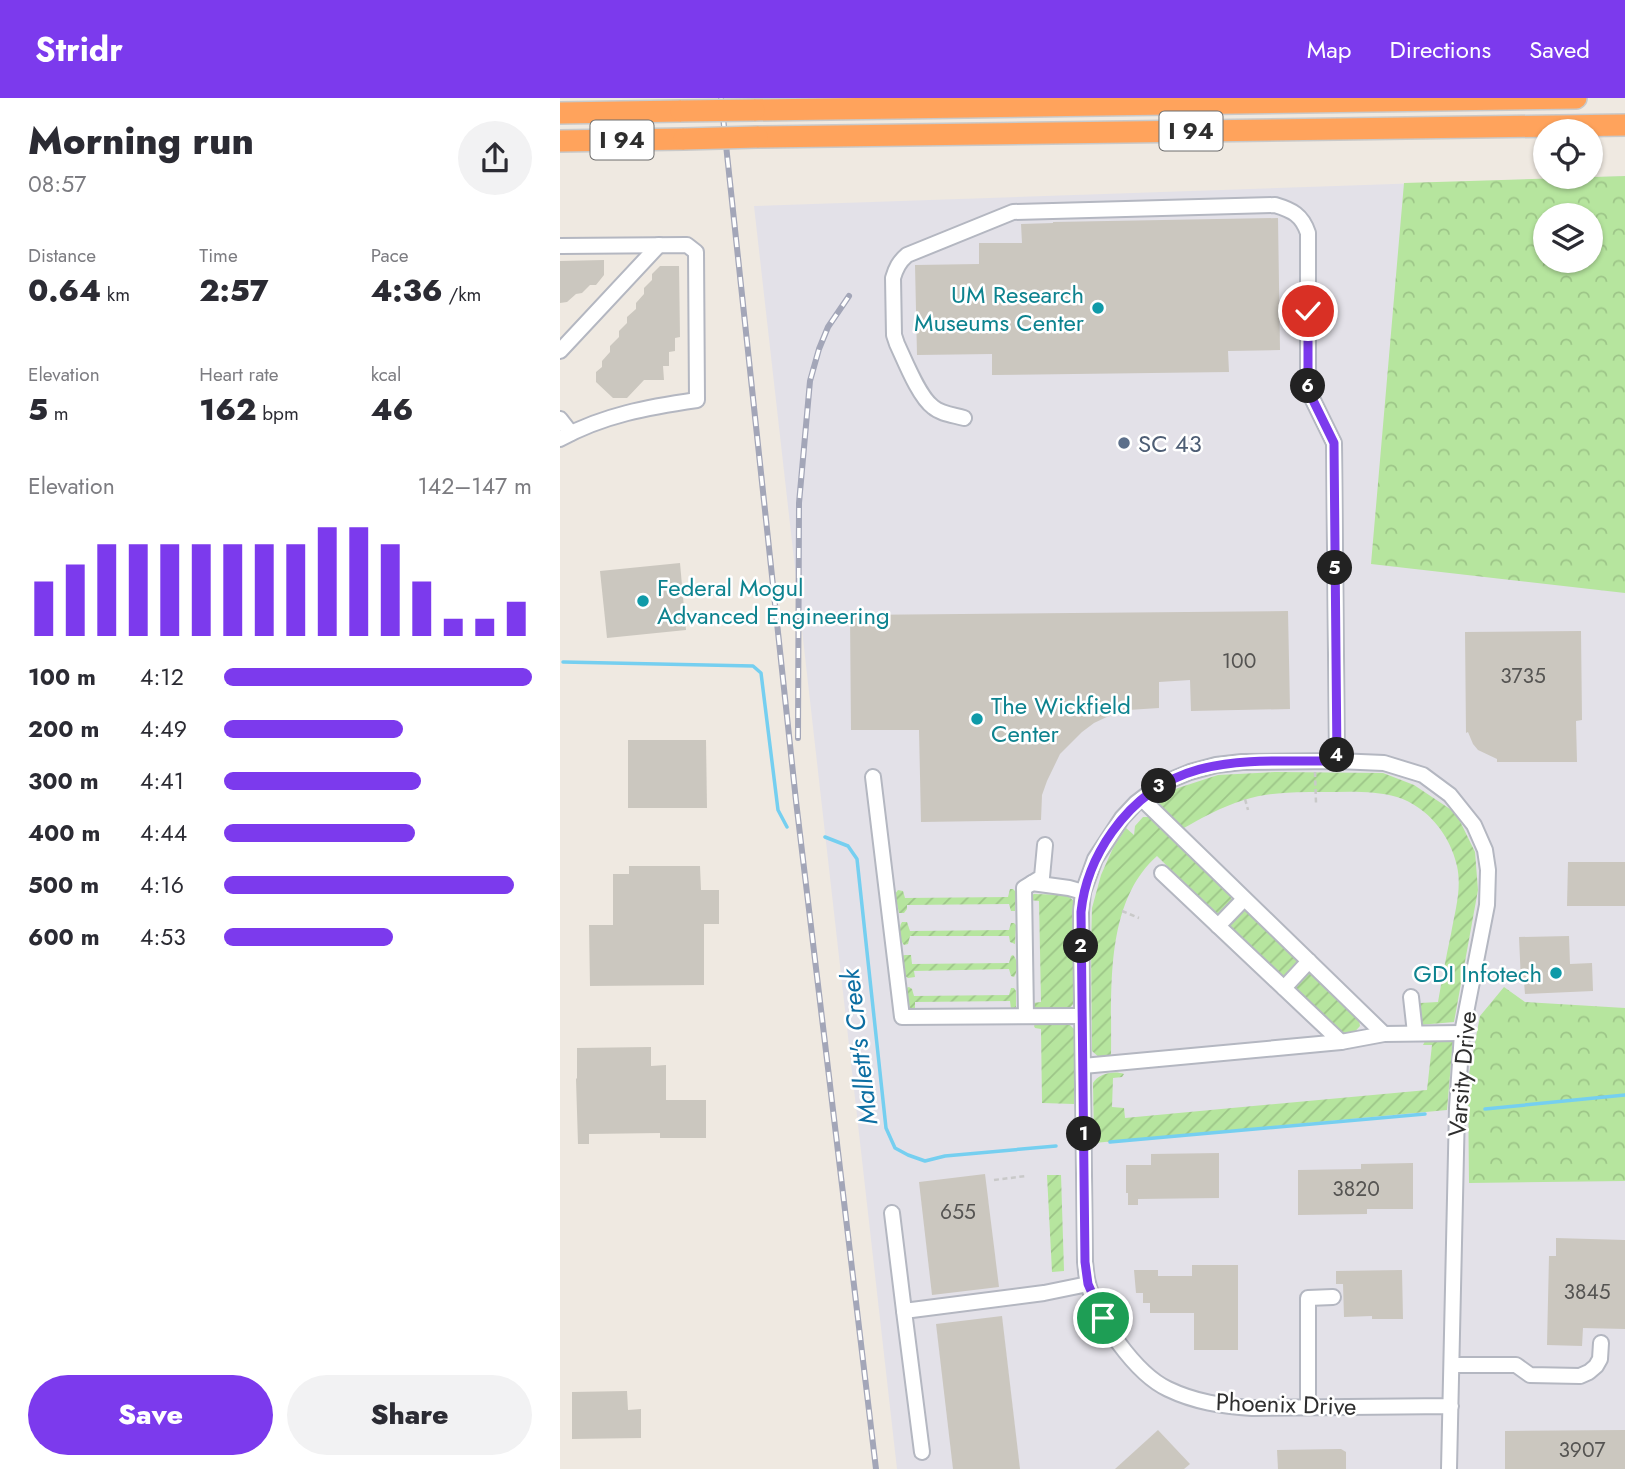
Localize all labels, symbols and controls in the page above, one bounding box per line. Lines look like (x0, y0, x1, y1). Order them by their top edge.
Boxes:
text: Stridr (35, 26, 123, 73)
text: Map (1307, 32, 1352, 67)
text: Directions (1390, 32, 1491, 67)
text: Saved (1529, 32, 1590, 67)
road number: I 94 (1160, 112, 1222, 150)
text: Morning run (28, 113, 254, 168)
map controls (1533, 119, 1603, 273)
button: locate (1533, 119, 1603, 189)
road number: I 94 (591, 120, 654, 159)
button: share (458, 121, 532, 195)
text: 08:57 (28, 167, 86, 201)
button: layers (1533, 203, 1603, 273)
text: Distance (28, 242, 96, 269)
text: Time (199, 242, 238, 269)
text: Pace (371, 242, 409, 269)
text: 0.64 (28, 269, 101, 312)
text: 2:57 (199, 269, 269, 312)
text: 4:36 (371, 269, 443, 312)
place label: UM Research Museums Center (914, 277, 1085, 340)
text: km (101, 281, 130, 308)
text: /km (443, 281, 481, 308)
pin (1278, 281, 1338, 341)
icon: check (1289, 292, 1327, 330)
marker: UM Research Museums Center (1090, 300, 1106, 316)
text: Elevation (28, 361, 100, 388)
text: Heart rate (199, 361, 279, 388)
text: kcal (371, 361, 401, 388)
pin: 6 (1290, 368, 1326, 404)
text: 6 (1301, 372, 1314, 399)
text: 5 (28, 388, 48, 431)
text: 162 (199, 388, 257, 431)
text: 46 (371, 388, 414, 431)
text: m (48, 400, 69, 427)
text: bpm (257, 400, 299, 427)
place label: SC 43 (1138, 426, 1202, 461)
marker: SC 43 (1116, 435, 1132, 451)
text: Elevation (28, 469, 115, 503)
text: 142–147 m (417, 469, 532, 503)
pin: 5 (1318, 550, 1352, 586)
text: 5 (1328, 554, 1341, 581)
place label: Federal Mogul Advanced Engineering (657, 570, 890, 633)
marker: Federal Mogul Advanced Engineering (635, 593, 651, 609)
house number: 100 (1222, 646, 1256, 676)
text: 100 m (28, 660, 96, 694)
text: 4:12 (140, 660, 184, 694)
house number: 3735 (1500, 661, 1546, 691)
place label: The Wickfield Center (991, 688, 1131, 751)
marker: The Wickfield Center (969, 711, 985, 727)
text: 200 m (28, 712, 99, 746)
text: 4:49 (140, 712, 187, 746)
pin: 4 (1320, 738, 1354, 772)
text: 4 (1330, 741, 1343, 768)
text: 300 m (28, 764, 99, 798)
text: 4:41 (140, 764, 184, 798)
pin: 3 (1142, 768, 1176, 804)
text: 3 (1153, 772, 1164, 799)
text: 400 m (28, 816, 100, 850)
text: 4:44 (140, 816, 187, 850)
text: 500 m (28, 868, 99, 902)
text: 4:16 (140, 868, 184, 902)
text: 600 m (28, 920, 100, 954)
text: 4:53 (140, 920, 186, 954)
pin: 2 (1064, 928, 1098, 964)
text: 2 (1074, 932, 1087, 959)
place label: GDI Infotech (1413, 956, 1542, 991)
water label: Mallett's Creek (830, 965, 887, 1127)
marker: GDI Infotech (1548, 965, 1564, 981)
street label: Varsity Drive (1439, 1010, 1485, 1138)
pin: 1 (1066, 1116, 1102, 1152)
text: 1 (1079, 1120, 1088, 1147)
house number: 3820 (1332, 1174, 1380, 1204)
house number: 655 (940, 1197, 976, 1227)
house number: 3845 (1563, 1277, 1611, 1307)
pin (1073, 1288, 1133, 1348)
icon: arrive (1084, 1299, 1122, 1337)
button: Save (28, 1375, 273, 1455)
button: Share (287, 1375, 532, 1455)
street label: Phoenix Drive (1215, 1384, 1357, 1424)
house number: 3907 (1558, 1435, 1606, 1465)

